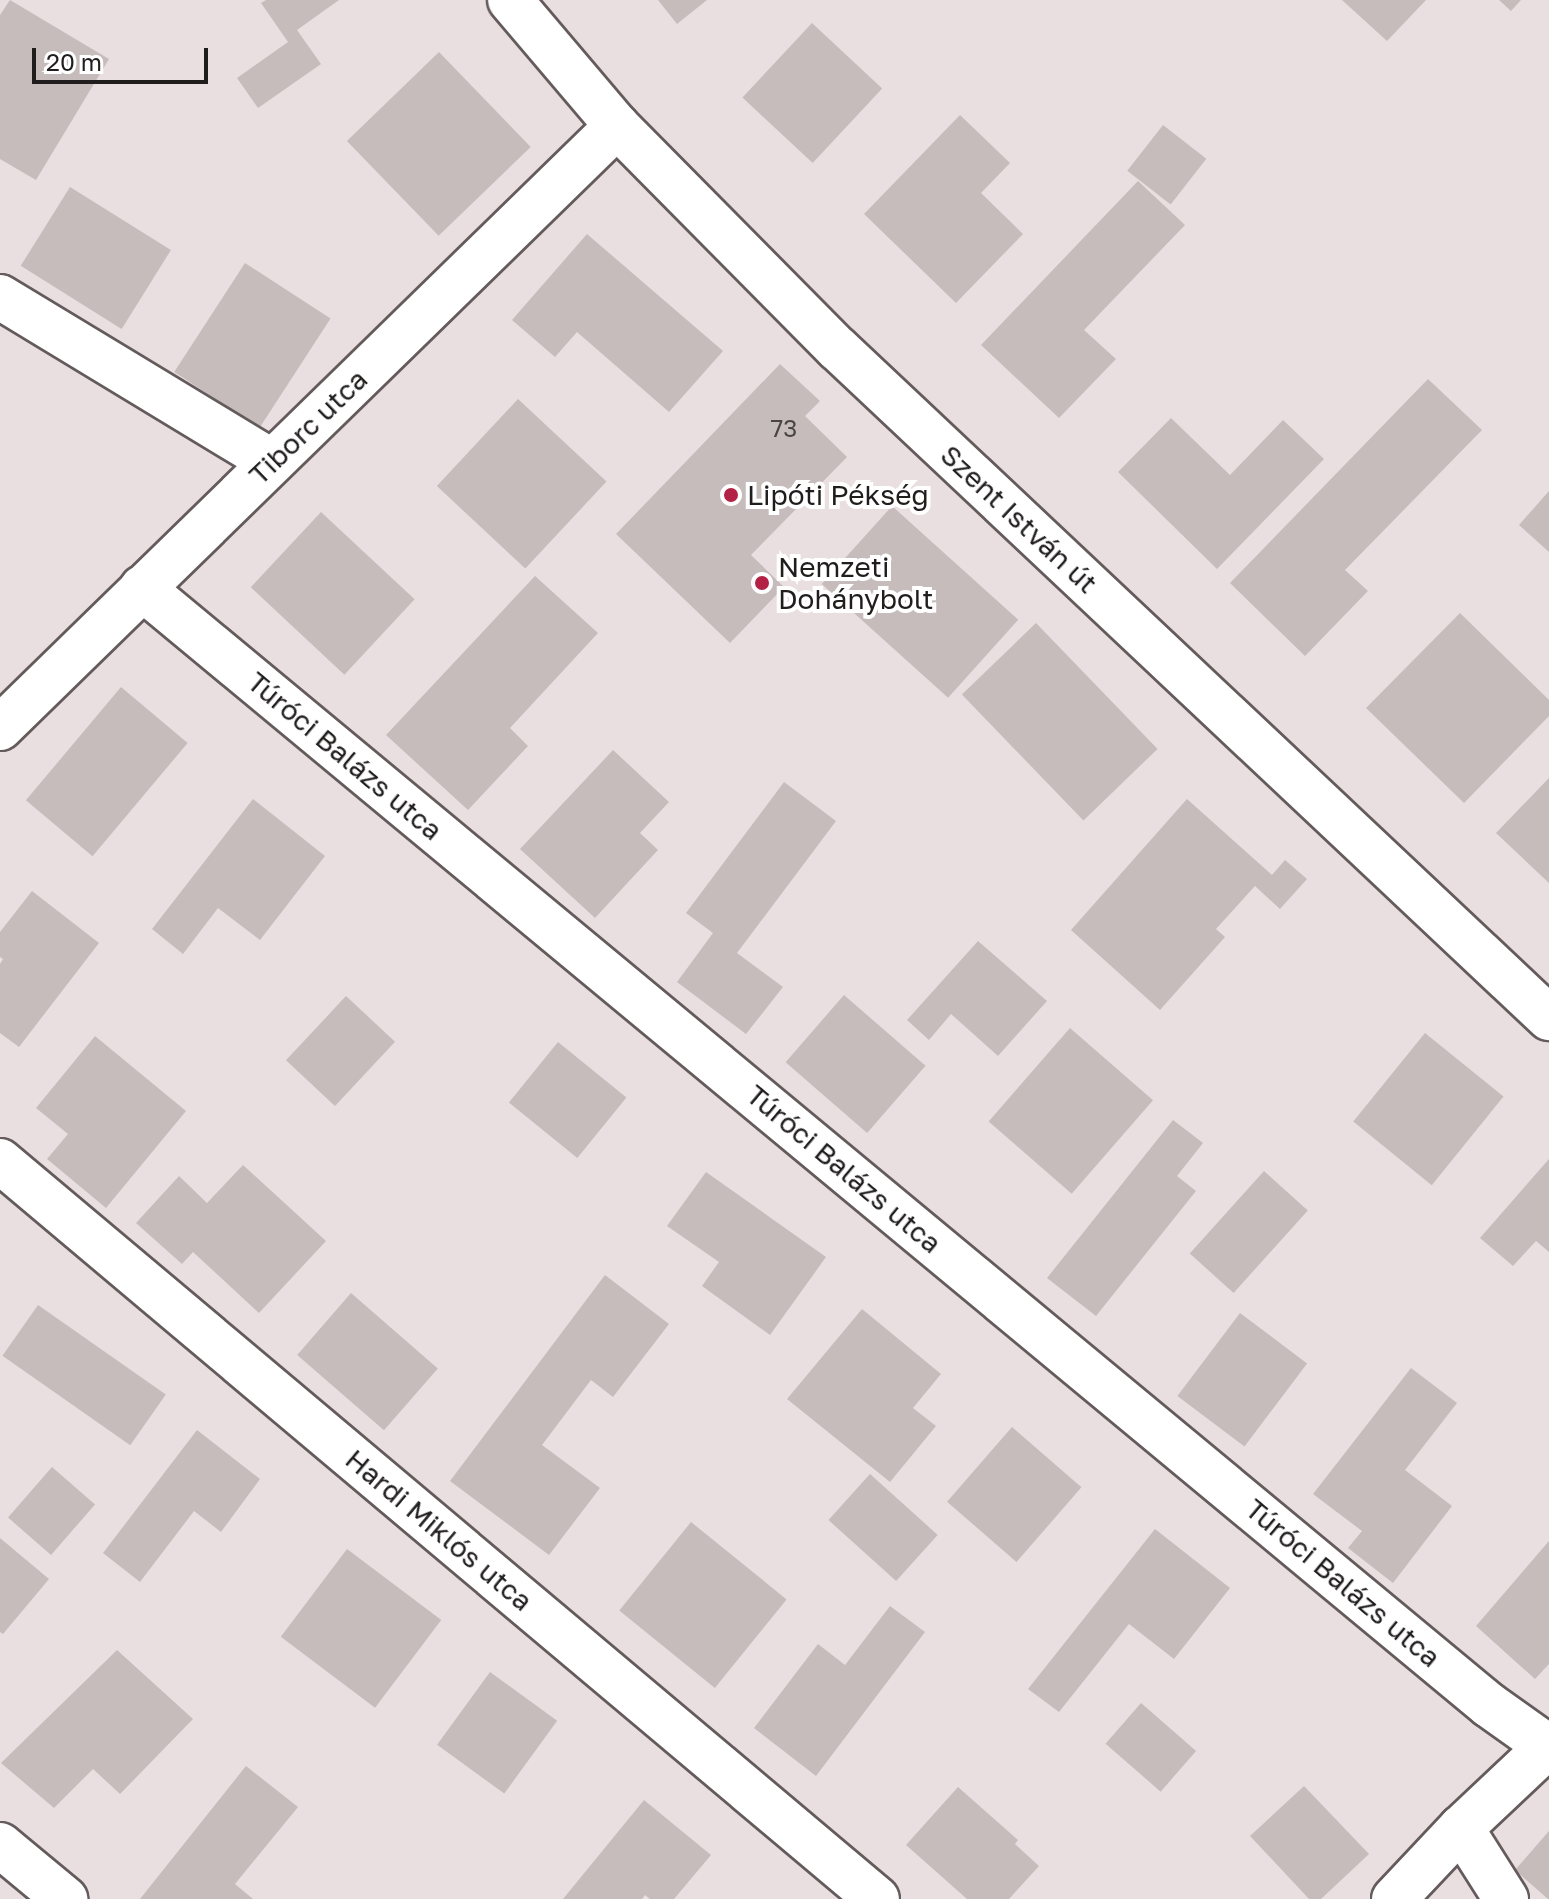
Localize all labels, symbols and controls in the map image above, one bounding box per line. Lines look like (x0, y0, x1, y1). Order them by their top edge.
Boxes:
scale bar (36, 32, 212, 82)
text: 20 m (46, 47, 102, 76)
street label: Tiborc utca (242, 362, 374, 492)
house number: 73 (771, 414, 797, 442)
street label: Szent István út (934, 438, 1104, 600)
place label: Lipóti Pékség (747, 478, 929, 512)
marker: Lipóti Pékség (722, 486, 740, 504)
place label: Nemzeti Dohánybolt (778, 550, 933, 616)
marker: Nemzeti Dohánybolt (753, 574, 771, 592)
street label: Túróci Balázs utca (241, 665, 449, 847)
street label: Túróci Balázs utca (740, 1078, 948, 1260)
street label: Hardi Miklós utca (339, 1442, 539, 1618)
street label: Túróci Balázs utca (1239, 1492, 1447, 1674)

